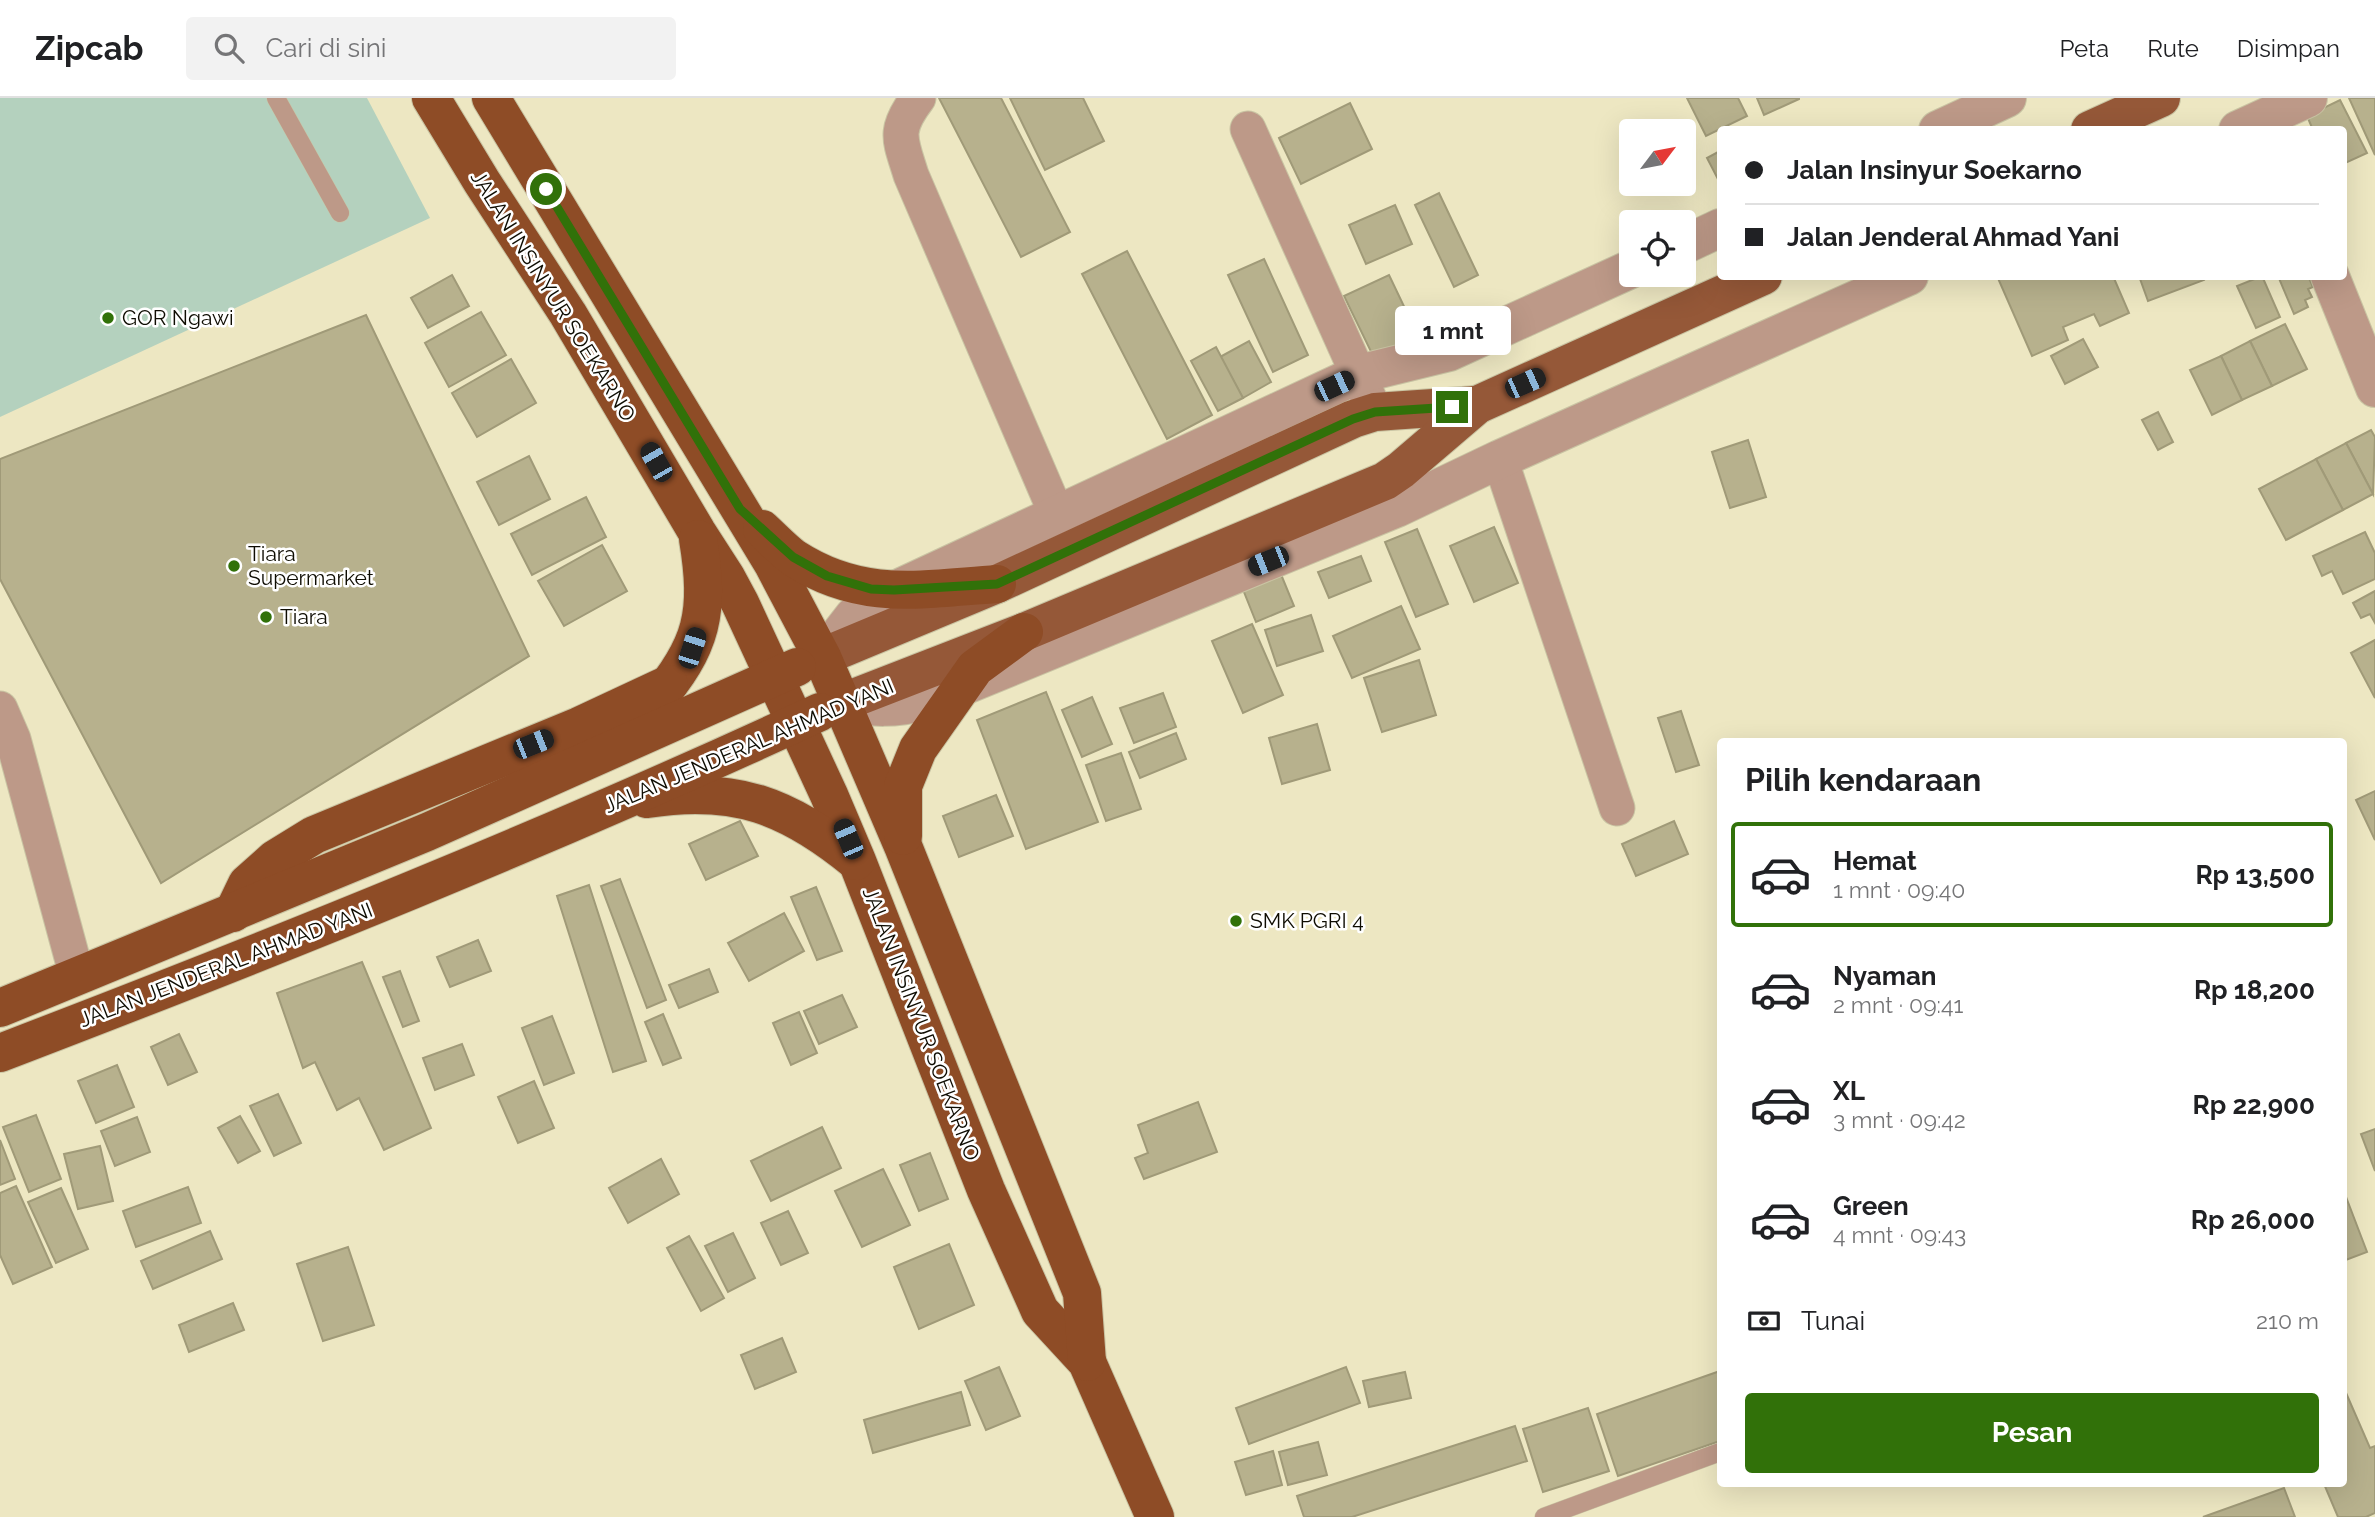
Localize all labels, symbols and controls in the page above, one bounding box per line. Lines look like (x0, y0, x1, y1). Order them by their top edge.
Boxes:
search box (186, 17, 676, 80)
text: Zipcab (35, 29, 144, 68)
icon: search (210, 29, 248, 67)
text: Cari di sini (266, 33, 386, 63)
text: Peta (2059, 34, 2109, 63)
text: Rute (2147, 34, 2199, 63)
text: Disimpan (2237, 34, 2340, 63)
north arrow (1619, 119, 1696, 196)
map controls (1619, 119, 1696, 287)
text: Jalan Insinyur Soekarno (1787, 155, 2082, 185)
street label: JALAN INSINYUR SOEKARNO (466, 166, 641, 426)
route start (530, 173, 562, 205)
button: locate (1619, 210, 1696, 287)
text: Jalan Jenderal Ahmad Yani (1787, 222, 2119, 252)
place label: GOR Ngawi (122, 305, 234, 330)
callout: 1 mnt (1394, 306, 1510, 354)
marker: GOR Ngawi (100, 310, 116, 326)
text: 1 mnt (1423, 317, 1483, 344)
car (1502, 365, 1549, 401)
car (1311, 368, 1358, 404)
route end (1436, 391, 1468, 423)
car (637, 439, 676, 485)
place label: Tiara Supermarket (248, 541, 374, 590)
car (1245, 543, 1292, 579)
marker: Tiara Supermarket (226, 558, 242, 574)
place label: Tiara (280, 604, 328, 629)
marker: Tiara (258, 609, 274, 625)
car (676, 625, 709, 671)
street label: JALAN JENDERAL AHMAD YANI (600, 673, 897, 818)
car (510, 726, 557, 762)
text: Pilih kendaraan (1745, 761, 1981, 798)
car (831, 816, 866, 862)
icon: car (1749, 843, 1812, 906)
text: Hemat (1833, 846, 1917, 876)
text: Rp 13,500 (2195, 860, 2315, 890)
text: 1 mnt · 09:40 (1833, 876, 1965, 903)
street label: JALAN INSINYUR SOEKARNO (858, 884, 985, 1164)
street label: JALAN JENDERAL AHMAD YANI (76, 897, 376, 1032)
place label: SMK PGRI 4 (1250, 908, 1364, 933)
marker: SMK PGRI 4 (1228, 913, 1244, 929)
icon: car (1749, 958, 1812, 1021)
text: Nyaman (1833, 961, 1937, 991)
text: Rp 18,200 (2194, 975, 2315, 1005)
text: 2 mnt · 09:41 (1833, 991, 1963, 1018)
icon: car (1749, 1073, 1812, 1136)
text: XL (1833, 1076, 1865, 1106)
text: Rp 22,900 (2193, 1090, 2315, 1120)
text: 3 mnt · 09:42 (1833, 1106, 1966, 1133)
icon: car (1749, 1188, 1812, 1251)
text: Green (1833, 1191, 1909, 1221)
text: Rp 26,000 (2191, 1205, 2315, 1235)
text: 4 mnt · 09:43 (1833, 1221, 1966, 1248)
icon: cash (1745, 1302, 1783, 1340)
text: Tunai (1801, 1306, 1865, 1336)
text: 210 m (2256, 1307, 2319, 1334)
button: Pesan (1745, 1393, 2319, 1473)

